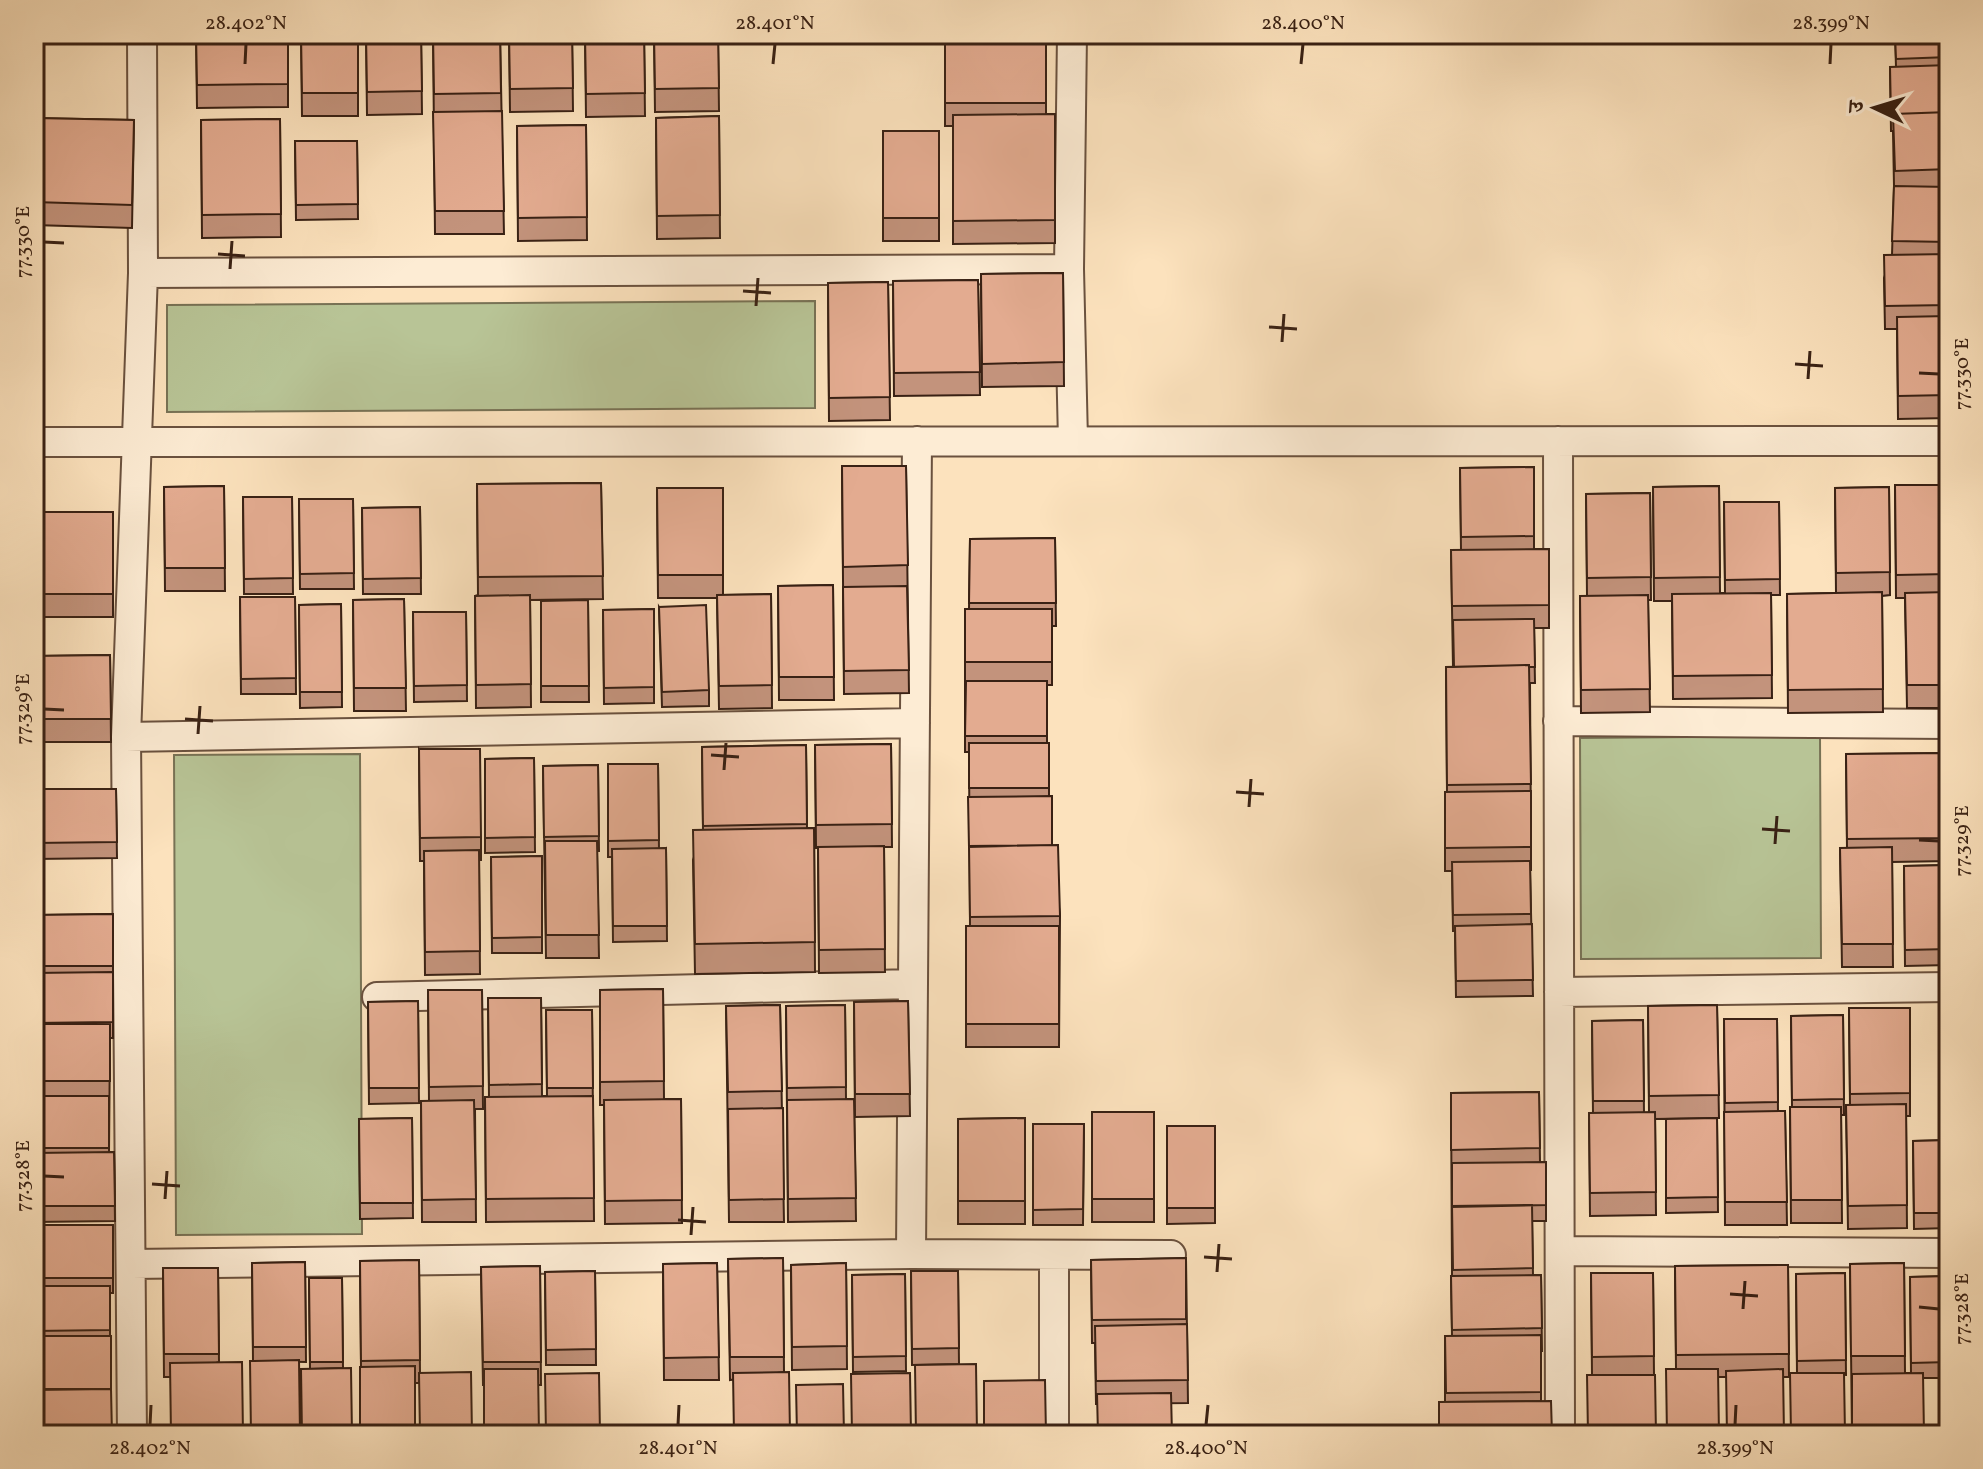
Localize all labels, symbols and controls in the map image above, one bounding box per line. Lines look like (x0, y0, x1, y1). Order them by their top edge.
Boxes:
text: 28.402°N (205, 10, 287, 38)
text: 28.401°N (735, 10, 815, 38)
text: 28.400°N (1261, 10, 1345, 38)
text: 28.399°N (1792, 10, 1870, 38)
north arrow (1835, 68, 1915, 148)
text: उ (1842, 98, 1874, 115)
text: 77.330°E (10, 206, 38, 278)
text: 77.330°E (1949, 338, 1977, 410)
text: 77.329°E (10, 673, 38, 745)
text: 77.329°E (1949, 805, 1977, 877)
text: 77.328°E (10, 1140, 38, 1212)
text: 77.328°E (1949, 1273, 1977, 1345)
text: 28.402°N (109, 1435, 191, 1463)
text: 28.401°N (638, 1435, 718, 1463)
text: 28.400°N (1164, 1435, 1248, 1463)
text: 28.399°N (1696, 1435, 1774, 1463)

